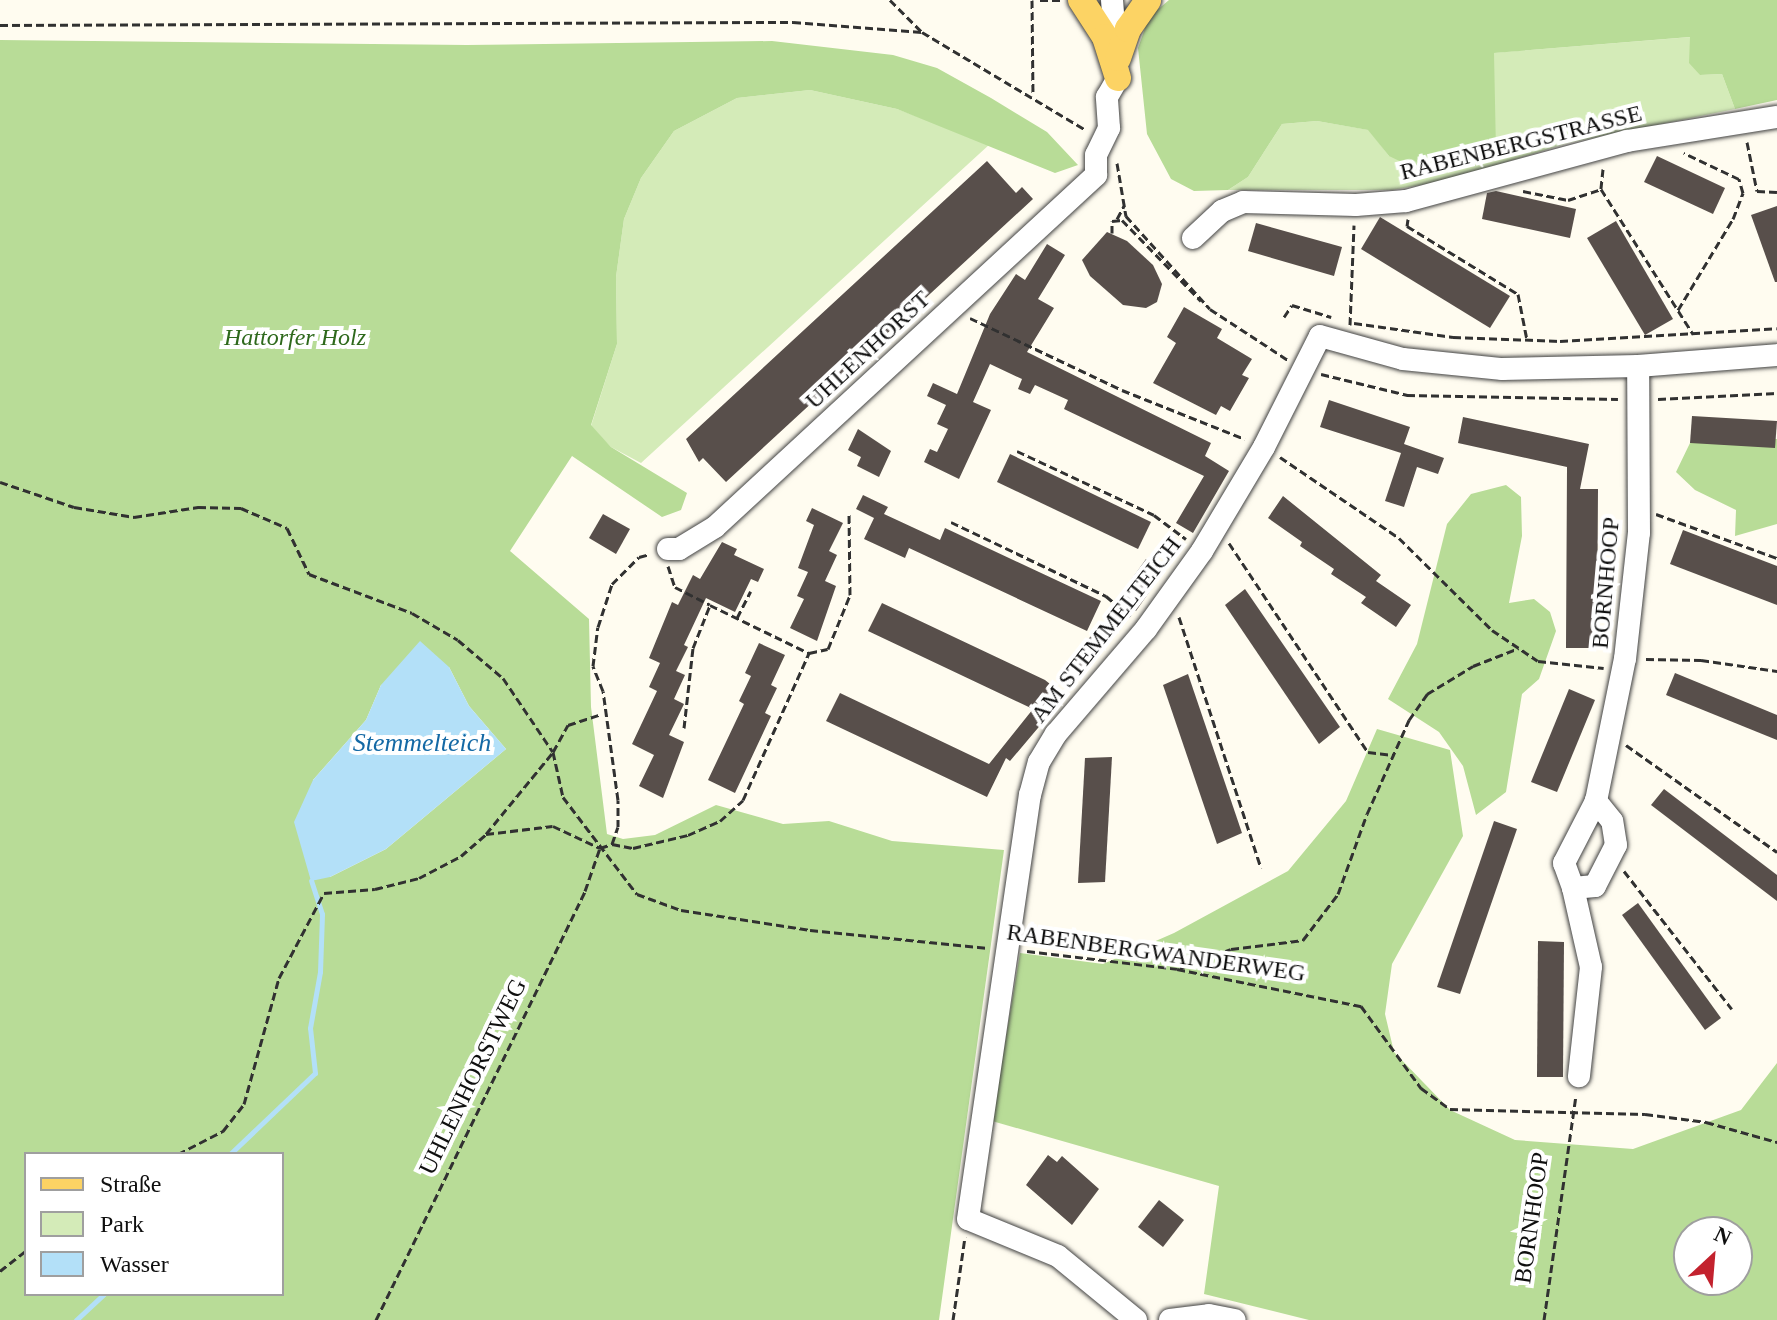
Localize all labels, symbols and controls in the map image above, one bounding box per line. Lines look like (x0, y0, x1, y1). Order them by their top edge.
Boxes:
street label: RABENBERGSTRASSE (1397, 99, 1645, 187)
street label: UHLENHORST (800, 285, 936, 415)
park label: Hattorfer Holz (224, 324, 366, 352)
street label: BORNHOOP (1586, 516, 1626, 650)
street label: AM STEMMELTEICH (1025, 531, 1187, 729)
water label: Stemmelteich (353, 727, 491, 759)
street label: RABENBERGWANDERWEG (1005, 918, 1307, 988)
street label: UHLENHORSTWEG (413, 974, 533, 1180)
street label: BORNHOOP (1509, 1151, 1555, 1285)
legend (24, 1152, 284, 1296)
text: Straße (100, 1171, 161, 1197)
text: Park (100, 1211, 144, 1237)
north arrow (1673, 1216, 1753, 1296)
text: N (1710, 1221, 1735, 1250)
text: Wasser (100, 1251, 169, 1277)

